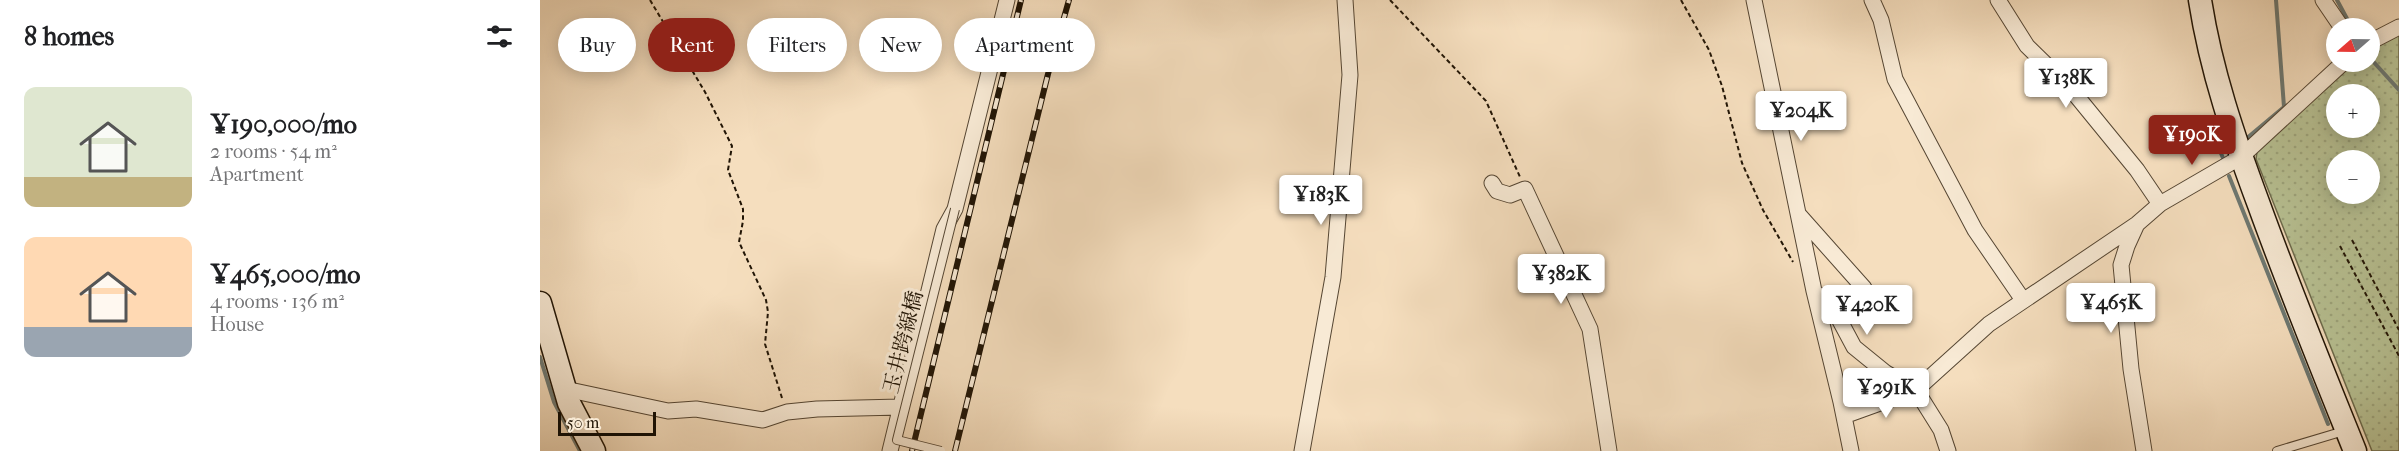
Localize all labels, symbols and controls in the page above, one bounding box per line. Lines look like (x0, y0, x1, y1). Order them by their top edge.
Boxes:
chip: Buy (558, 18, 636, 72)
chip: Rent (648, 18, 735, 72)
chip: Filters (747, 18, 847, 72)
chip: New (859, 18, 942, 72)
chip: Apartment (954, 18, 1095, 72)
north arrow (2326, 18, 2380, 72)
map controls (2326, 18, 2380, 204)
icon: filters (483, 20, 516, 53)
text: 8 homes (24, 21, 114, 52)
pin: ¥138K (2024, 58, 2108, 109)
text: ¥138K (2038, 66, 2094, 89)
button: + (2326, 84, 2380, 138)
pin: ¥204K (1759, 91, 1843, 142)
text: ¥204K (1770, 99, 1833, 122)
text: ¥190,000/mo (210, 109, 357, 140)
icon: home (72, 111, 144, 183)
pin: ¥190K (2150, 115, 2234, 166)
text: ¥190K (2163, 123, 2221, 146)
text: 2 rooms · 54 m² (210, 140, 337, 163)
button: − (2326, 150, 2380, 204)
text: Apartment (210, 163, 304, 186)
pin: ¥183K (1279, 175, 1363, 226)
text: ¥183K (1293, 183, 1349, 206)
pin: ¥382K (1519, 254, 1603, 305)
text: ¥465,000/mo (210, 259, 360, 290)
icon: home (72, 261, 144, 333)
text: ¥382K (1532, 262, 1590, 285)
pin: ¥465K (2069, 283, 2153, 334)
pin: ¥420K (1825, 285, 1909, 336)
street label: 玉井跨線橋 (879, 288, 927, 396)
text: 4 rooms · 136 m² (210, 290, 344, 313)
text: ¥465K (2080, 291, 2142, 314)
text: ¥420K (1835, 293, 1899, 316)
text: House (210, 313, 264, 336)
pin: ¥291K (1844, 368, 1928, 419)
text: ¥291K (1857, 376, 1915, 399)
scale bar (558, 409, 656, 436)
text: 50 m (567, 413, 599, 432)

